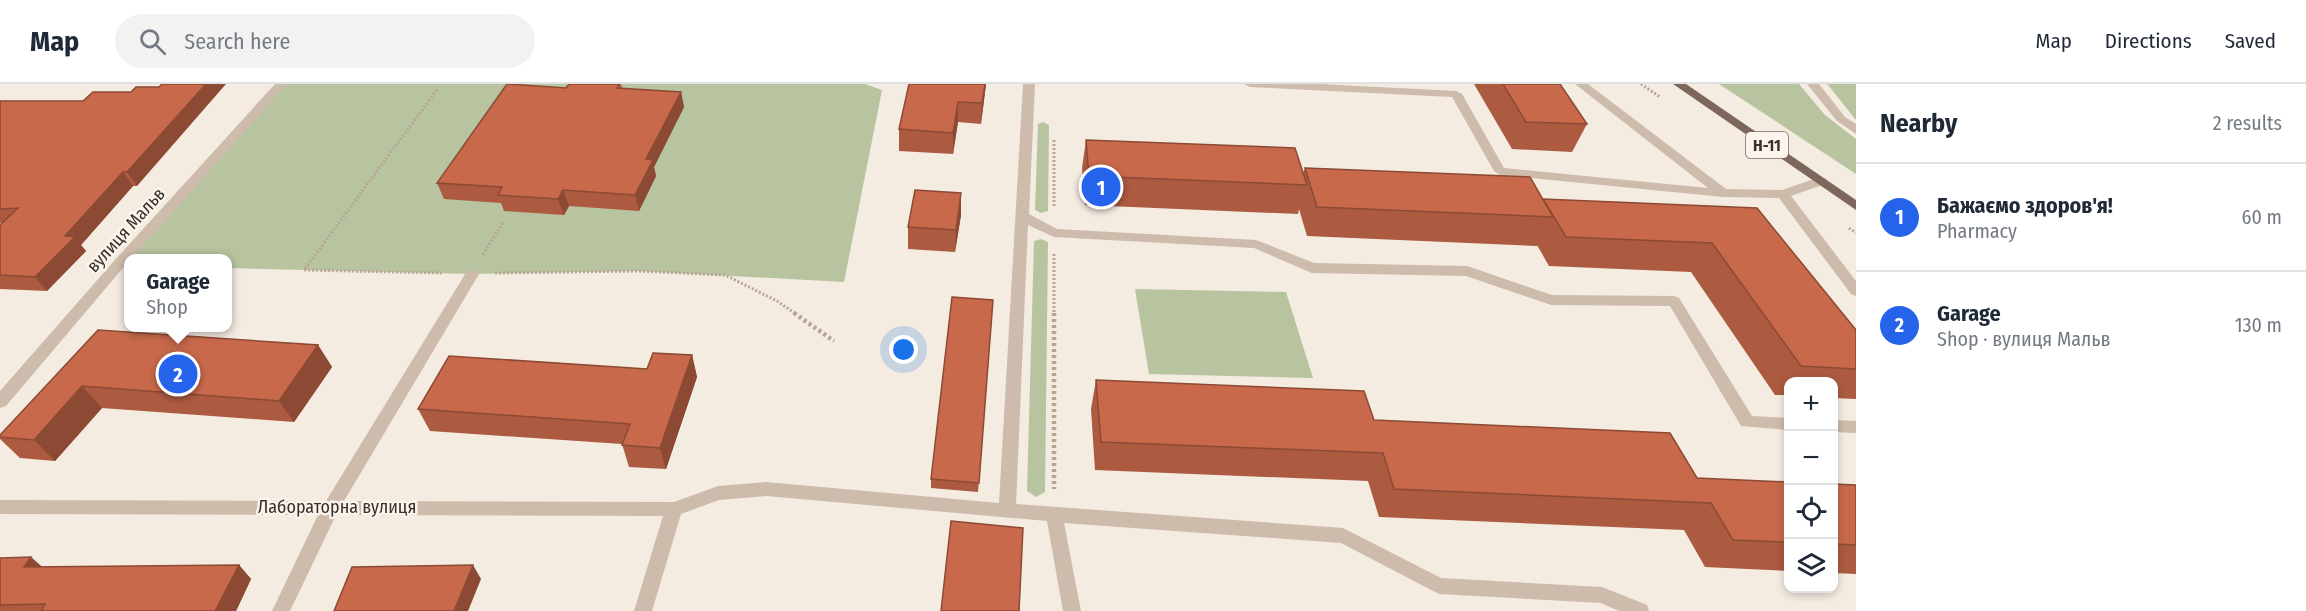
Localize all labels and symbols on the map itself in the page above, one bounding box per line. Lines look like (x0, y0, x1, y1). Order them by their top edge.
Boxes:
road number: Н-11 (1746, 132, 1788, 158)
pin: 1 (1082, 164, 1120, 210)
street label: вулиця Мальв (82, 183, 170, 277)
your location (889, 335, 918, 364)
pin: 2 (158, 352, 198, 396)
street label: Лабораторна вулиця (258, 496, 416, 518)

